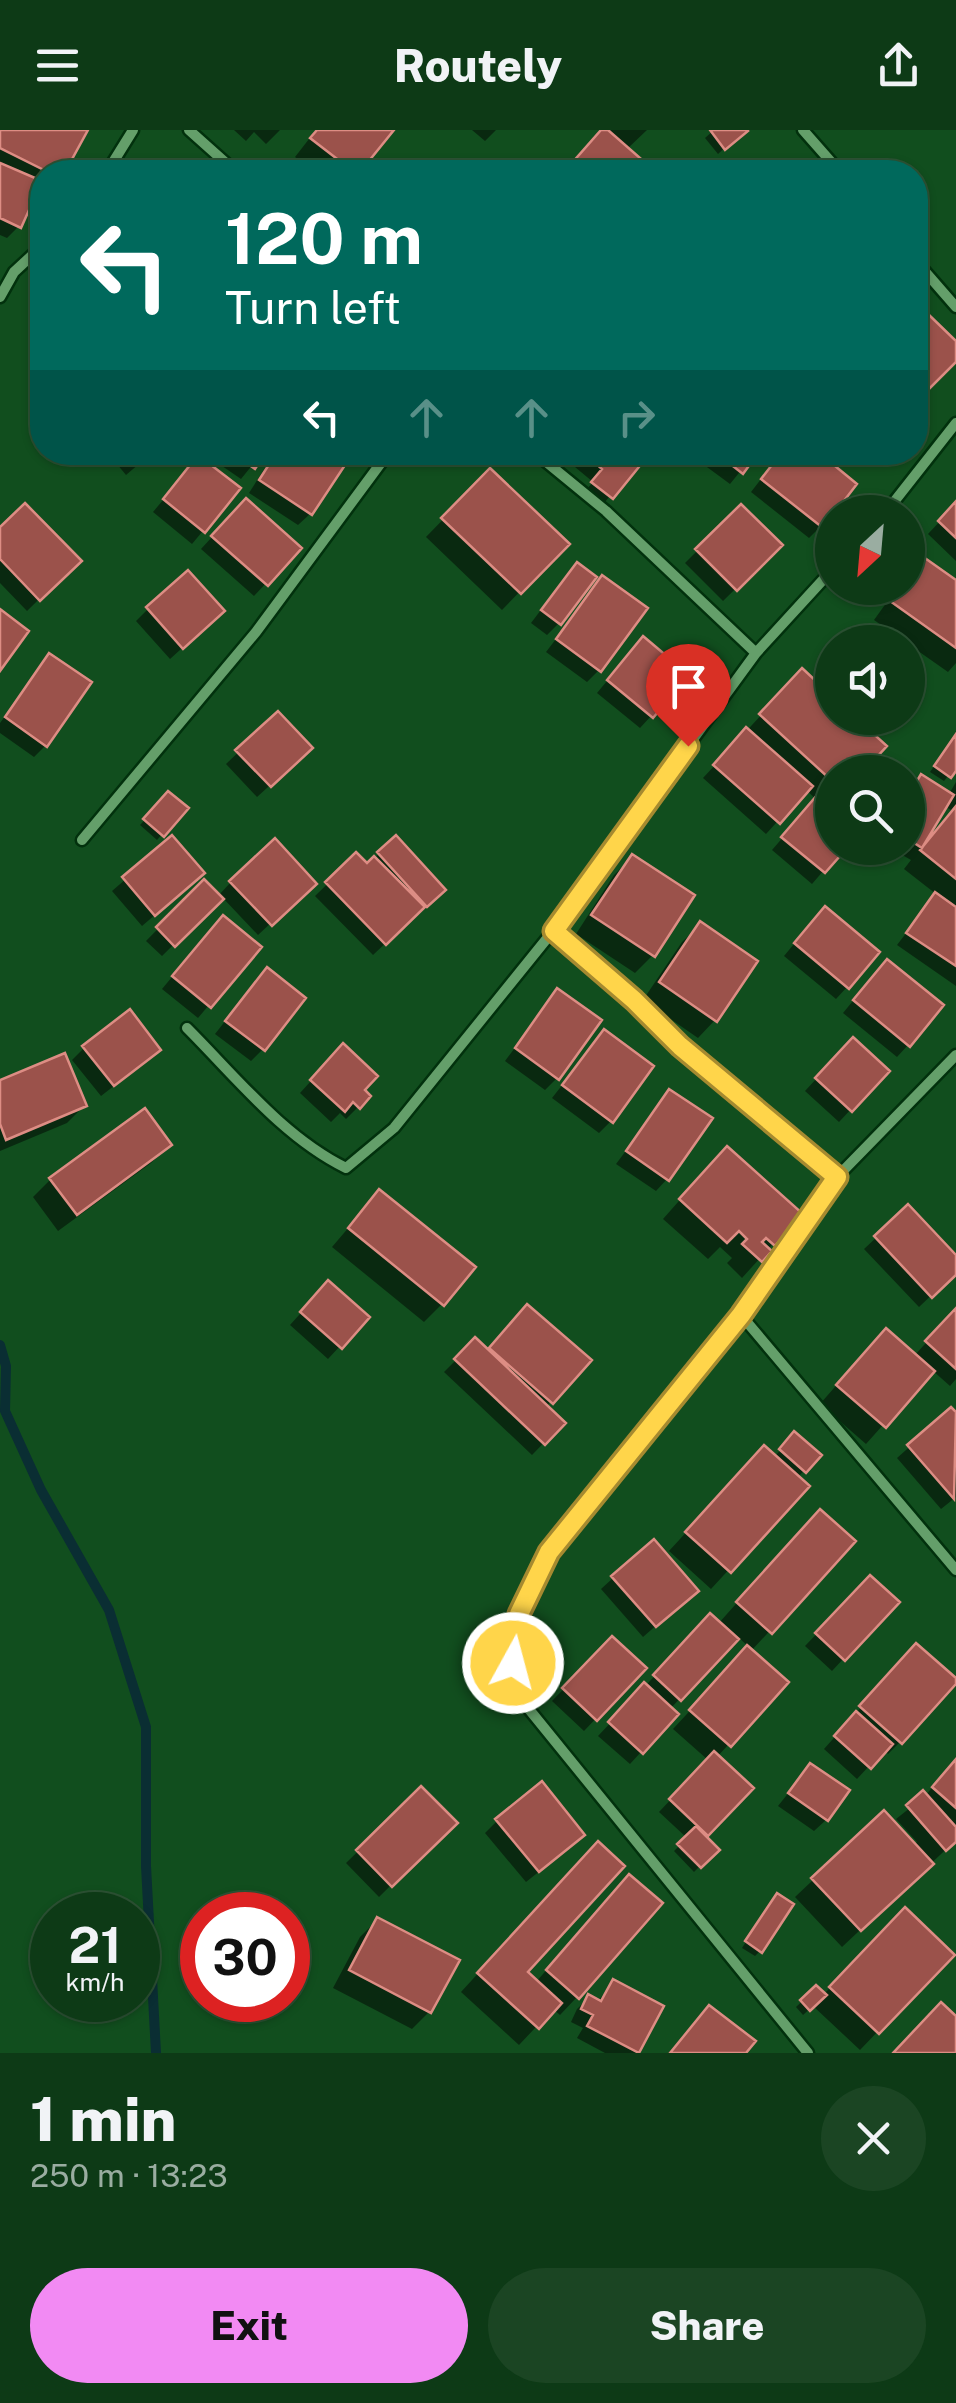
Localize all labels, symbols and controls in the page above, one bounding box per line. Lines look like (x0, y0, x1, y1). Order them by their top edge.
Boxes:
icon: menu (30, 38, 85, 93)
icon: share (871, 38, 926, 93)
text: Routely (394, 39, 562, 92)
text: 120 m (225, 197, 423, 280)
icon: left (60, 200, 190, 330)
text: Turn left (225, 281, 401, 334)
icon: left (294, 390, 349, 445)
icon: ahead (399, 390, 454, 445)
icon: ahead (504, 390, 559, 445)
icon: right (609, 390, 664, 445)
north arrow (815, 495, 925, 605)
map controls (815, 495, 925, 865)
button: sound (815, 625, 925, 735)
pin (646, 644, 731, 747)
icon: arrive (661, 659, 716, 714)
button: search (815, 755, 925, 865)
position arrow (461, 1611, 565, 1715)
speed limit sign: 30 (180, 1892, 310, 2022)
text: 21 (68, 1915, 122, 1974)
text: km/h (66, 1967, 124, 1997)
text: 1 min (30, 2084, 177, 2155)
button: close (821, 2086, 926, 2191)
text: 250 m · 13:23 (30, 2157, 228, 2194)
button: Exit (30, 2268, 468, 2383)
button: Share (488, 2268, 926, 2383)

